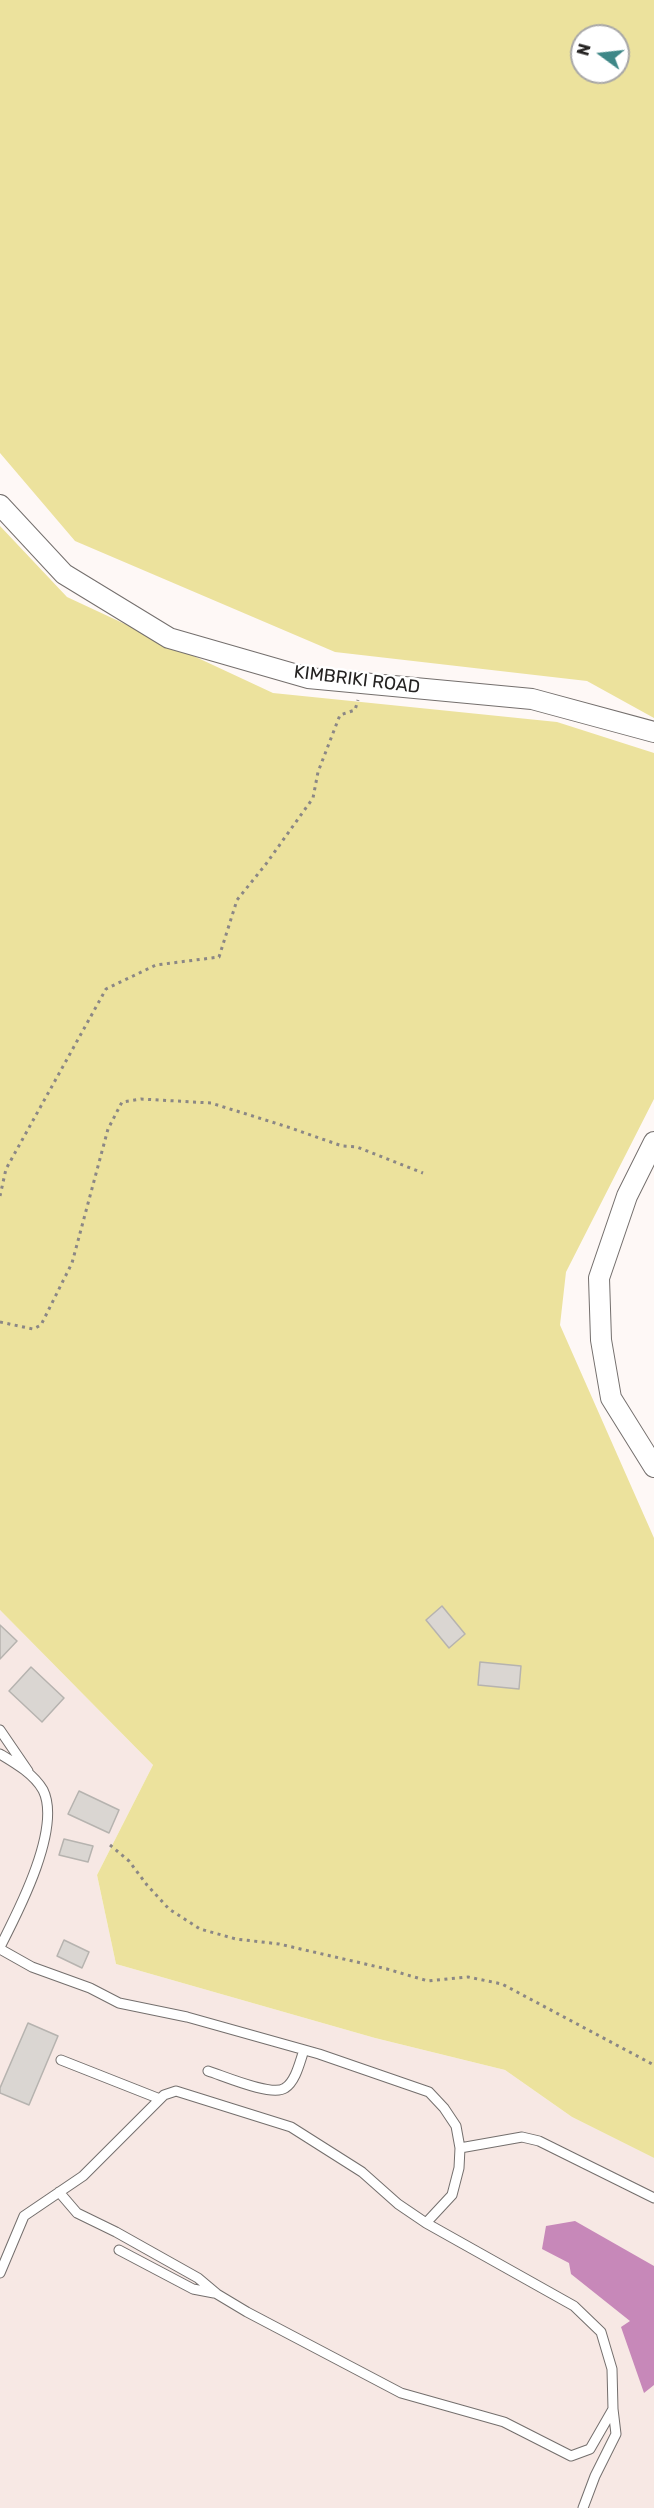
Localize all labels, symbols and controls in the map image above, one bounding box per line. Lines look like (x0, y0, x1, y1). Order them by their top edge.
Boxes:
north arrow (570, 24, 630, 84)
text: N (573, 42, 595, 58)
street label: KIMBRIKI ROAD (293, 662, 421, 698)

